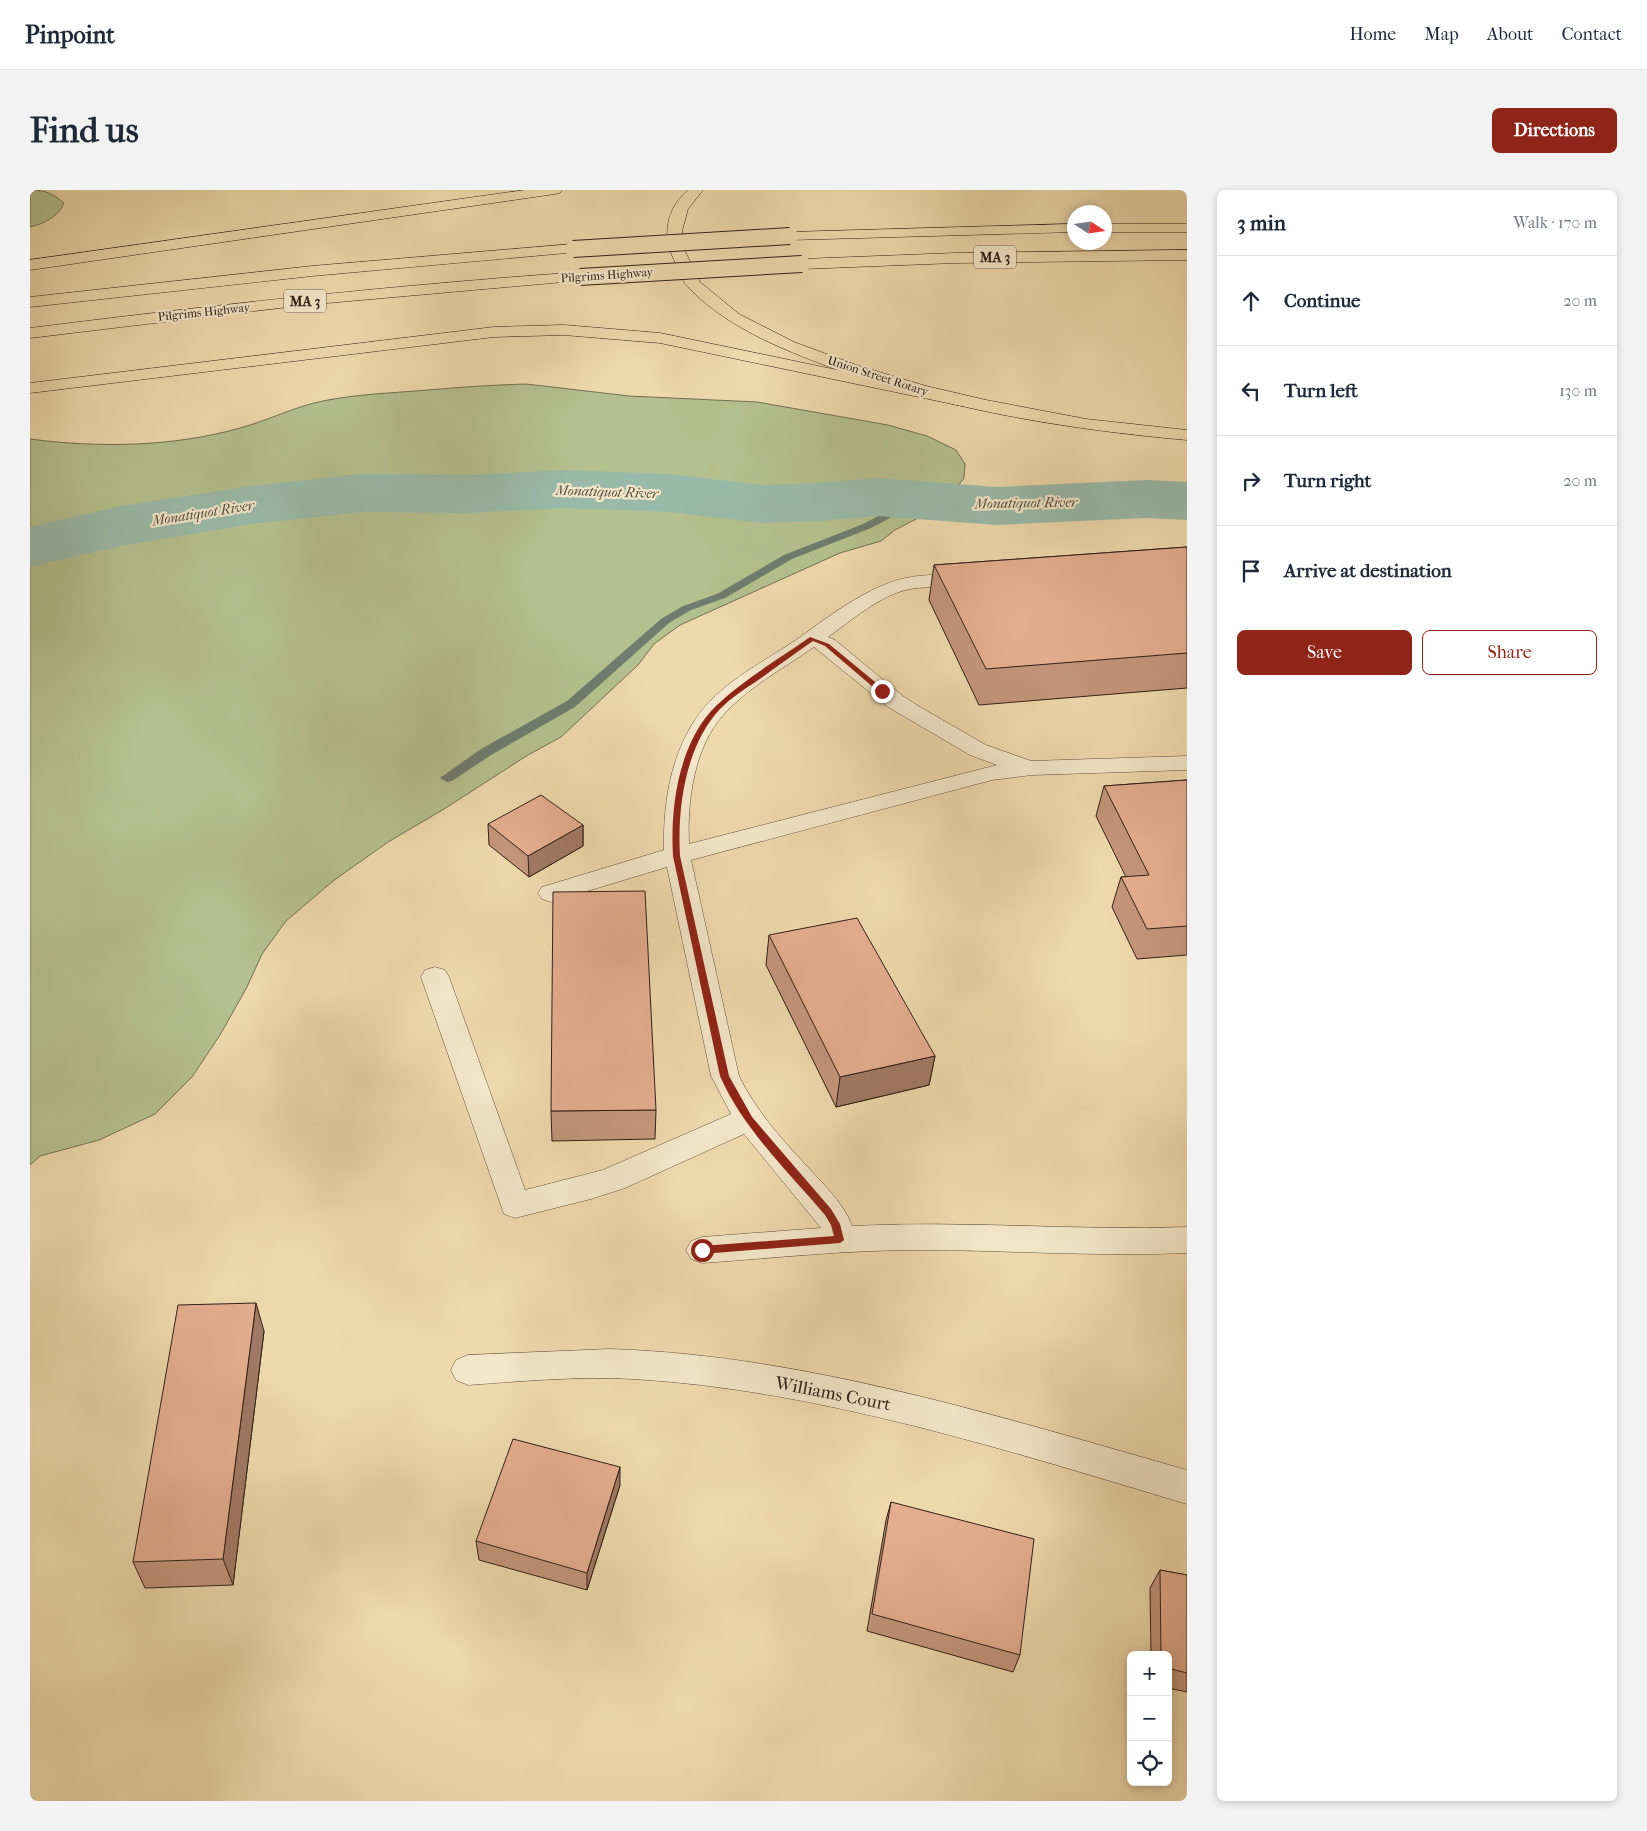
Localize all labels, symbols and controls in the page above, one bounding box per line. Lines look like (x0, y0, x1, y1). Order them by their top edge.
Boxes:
text: Pinpoint (25, 21, 115, 49)
text: Home (1349, 24, 1396, 45)
text: Map (1424, 24, 1459, 45)
text: About (1487, 24, 1533, 45)
text: Contact (1561, 24, 1622, 45)
button: Directions (1492, 108, 1617, 153)
text: Find us (30, 110, 139, 151)
north arrow (1067, 205, 1112, 250)
text: 3 min (1237, 211, 1286, 235)
text: Walk · 170 m (1513, 213, 1597, 232)
road number: MA 3 (974, 246, 1016, 268)
street label: Pilgrims Highway (560, 265, 654, 285)
icon: ahead (1237, 287, 1265, 315)
road number: MA 3 (284, 290, 326, 312)
text: Continue (1284, 290, 1360, 312)
text: 20 m (1563, 291, 1597, 310)
street label: Pilgrims Highway (157, 300, 251, 324)
street label: Union Street Rotary (826, 353, 931, 399)
icon: left (1237, 377, 1265, 405)
text: Turn left (1284, 380, 1358, 402)
text: 130 m (1559, 381, 1597, 400)
icon: right (1237, 467, 1265, 495)
text: Turn right (1284, 470, 1371, 492)
text: 20 m (1563, 471, 1597, 490)
water label: Monatiquot River (554, 482, 660, 502)
water label: Monatiquot River (974, 494, 1079, 512)
water label: Monatiquot River (150, 496, 257, 530)
icon: arrive (1237, 557, 1265, 585)
text: Arrive at destination (1284, 560, 1452, 582)
button: Save (1237, 630, 1412, 675)
button: Share (1422, 630, 1597, 675)
route end (871, 680, 894, 703)
route start (691, 1239, 714, 1262)
street label: Williams Court (772, 1372, 893, 1416)
map controls (1127, 1651, 1172, 1786)
button: + (1127, 1651, 1172, 1696)
button: − (1127, 1696, 1172, 1741)
button: locate (1127, 1741, 1172, 1786)

